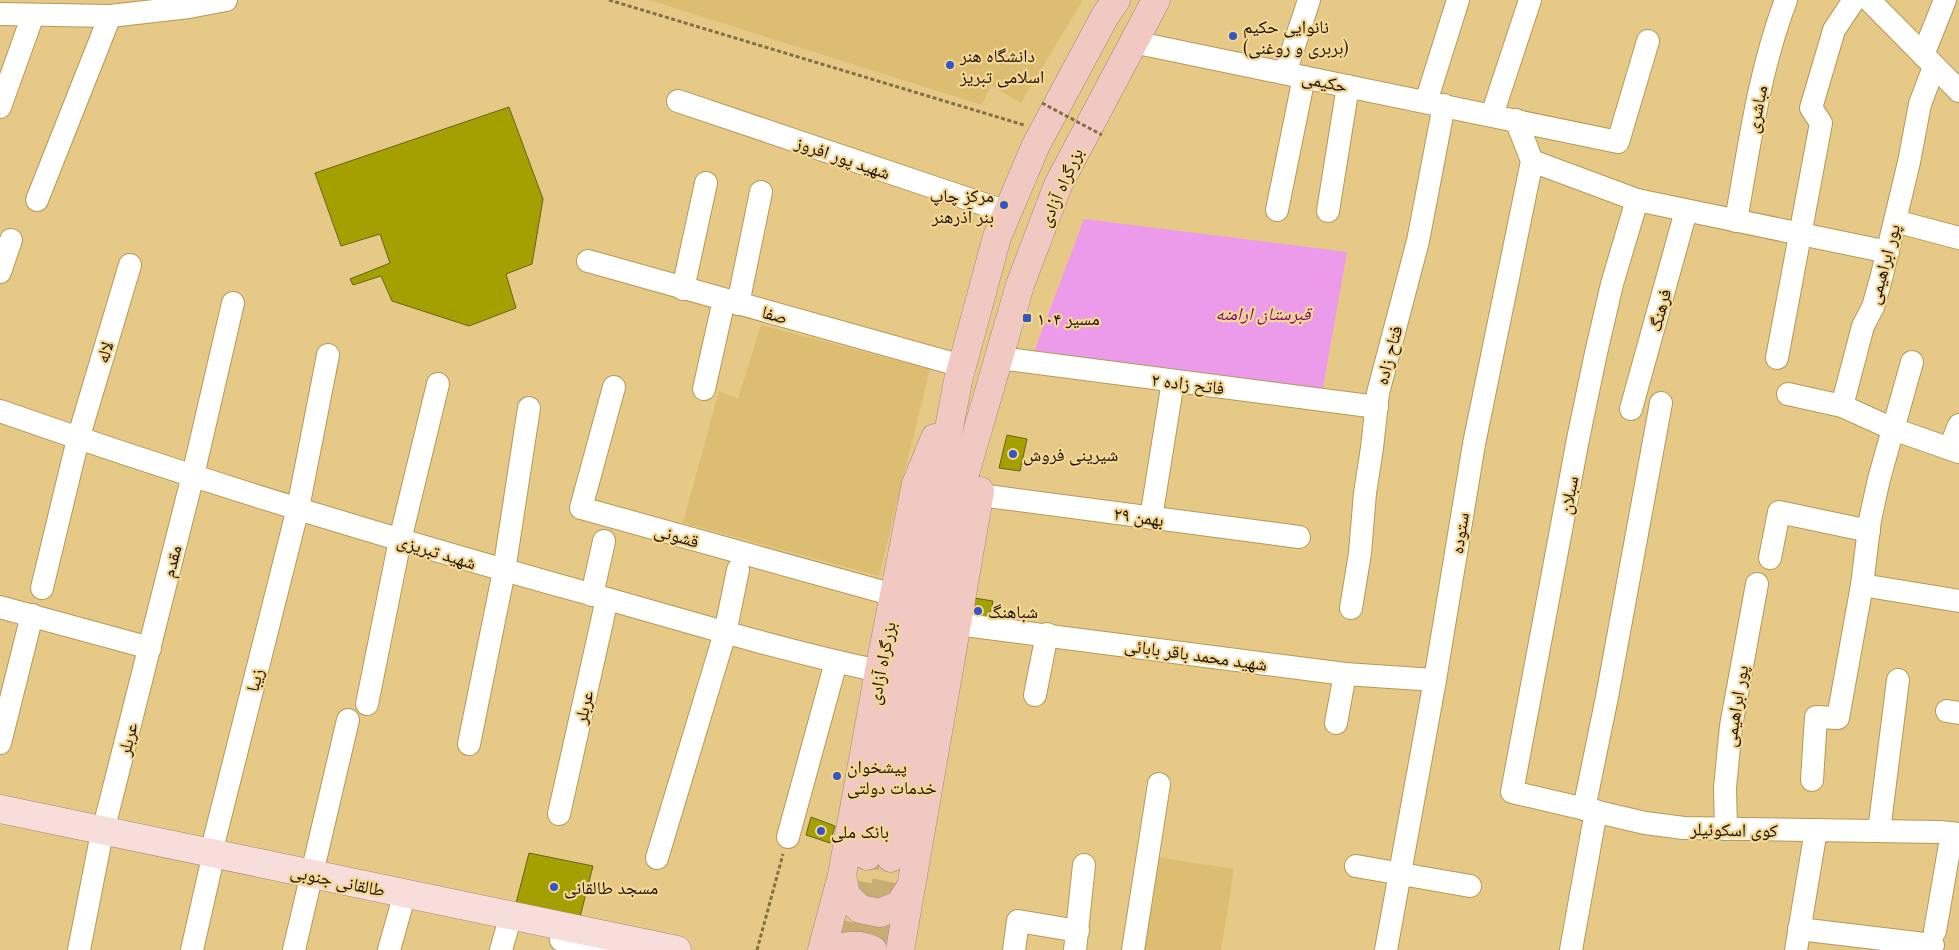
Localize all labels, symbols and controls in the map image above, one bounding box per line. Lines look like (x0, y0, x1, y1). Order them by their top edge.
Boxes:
place label: نانوایی حکیم (بربری و روغنی) (1243, 14, 1349, 59)
marker: نانوایی حکیم (بربری و روغنی) (1227, 30, 1239, 42)
place label: دانشگاه هنر اسلامی تبریز (959, 43, 1044, 88)
marker: دانشگاه هنر اسلامی تبریز (944, 59, 956, 71)
street label: حکیمی (1300, 64, 1350, 98)
street label: مباشری (1740, 83, 1772, 135)
street label: شهید پور افروز (791, 129, 894, 185)
street label: بزرگراه آزادی (1032, 144, 1088, 230)
place label: مرکز چاپ بنر آذرهنر (929, 183, 994, 228)
marker: مرکز چاپ بنر آذرهنر (998, 199, 1010, 211)
street label: پور ابراهیمی (1861, 221, 1905, 307)
street label: فرهنگ (1642, 286, 1676, 334)
street label: صفا (759, 299, 791, 329)
park label: قبرستان ارامنه (1215, 301, 1313, 325)
place label: مسیر ۱۰۴ (1037, 306, 1100, 330)
marker: مسیر ۱۰۴ (1021, 312, 1033, 324)
street label: فتاح زاده (1369, 323, 1408, 388)
street label: لاله (89, 338, 119, 366)
street label: فاتح زاده ۲ (1150, 367, 1226, 400)
place label: شیرینی فروش (1023, 442, 1118, 466)
marker: شیرینی فروش (1007, 448, 1019, 460)
street label: سبلان (1553, 474, 1583, 516)
street label: ۲۹ بهمن (1112, 501, 1166, 531)
street label: ستوده (1444, 511, 1474, 555)
street label: قشونی (652, 517, 702, 553)
street label: شهید تبریزی (395, 528, 479, 574)
street label: مقدم (155, 542, 188, 580)
place label: شباهنگ (988, 599, 1038, 623)
marker: شباهنگ (972, 605, 984, 617)
street label: بزرگراه آزادی (861, 619, 901, 707)
street label: شهید محمد باقر بابائی (1123, 632, 1269, 676)
street label: پور ابراهیمی (1717, 664, 1753, 749)
street label: زیبا (240, 666, 268, 694)
street label: عربلر (567, 688, 598, 727)
street label: عربلر (111, 720, 143, 759)
place label: پیشخوان خدمات دولتی (847, 754, 937, 799)
marker: پیشخوان خدمات دولتی (831, 770, 843, 782)
street label: کوی اسکوئیلر (1689, 816, 1778, 842)
place label: بانک ملی (831, 819, 889, 843)
marker: بانک ملی (815, 825, 827, 837)
street label: طالقانی جنوبی (289, 858, 387, 902)
place label: مسجد طالقانی (564, 875, 658, 899)
marker: مسجد طالقانی (548, 881, 560, 893)

